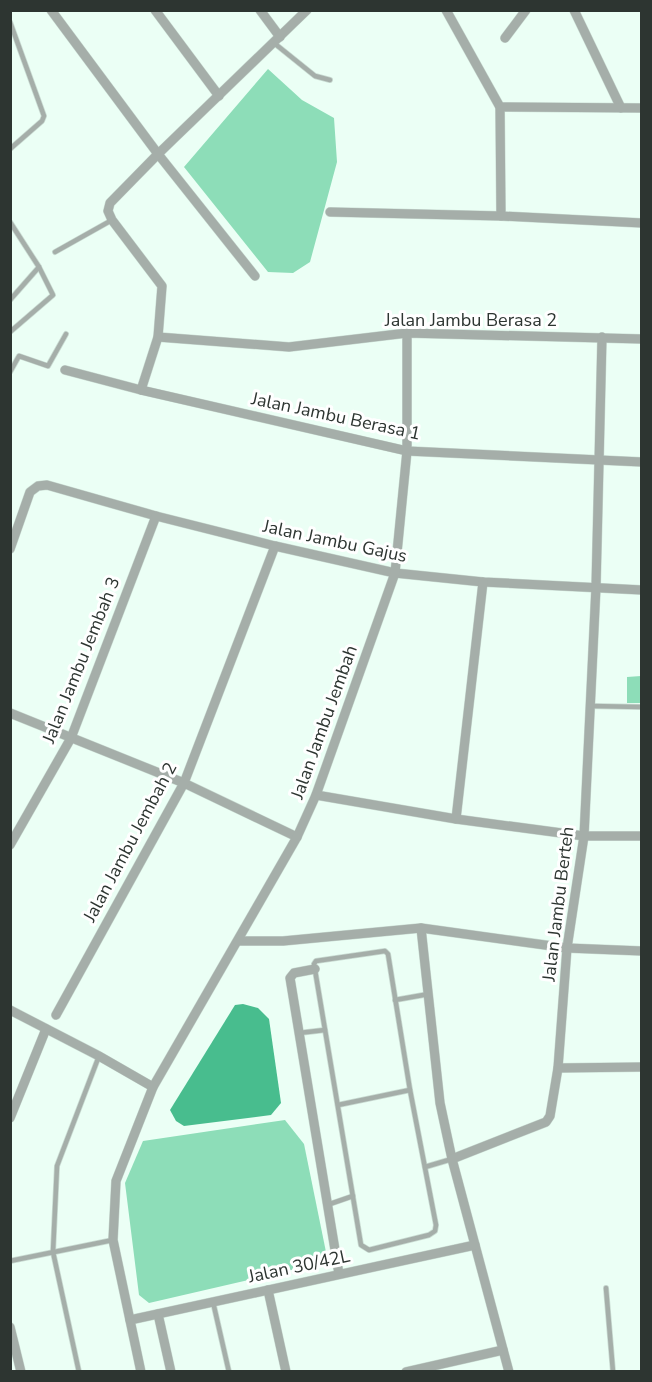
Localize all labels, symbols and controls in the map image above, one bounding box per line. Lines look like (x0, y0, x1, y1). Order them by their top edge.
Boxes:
street label: Jalan Jambu Berasa 2 (384, 308, 557, 332)
street label: Jalan Jambu Berasa 1 (248, 386, 423, 446)
street label: Jalan Jambu Gajus (260, 514, 409, 568)
street label: Jalan Jambu Jembah 3 (36, 573, 125, 748)
street label: Jalan Jambu Jembah (285, 642, 363, 803)
street label: Jalan Jambu Jembah 2 (77, 758, 182, 927)
street label: Jalan Jambu Berteh (536, 825, 579, 984)
street label: Jalan 30/42L (245, 1243, 352, 1289)

